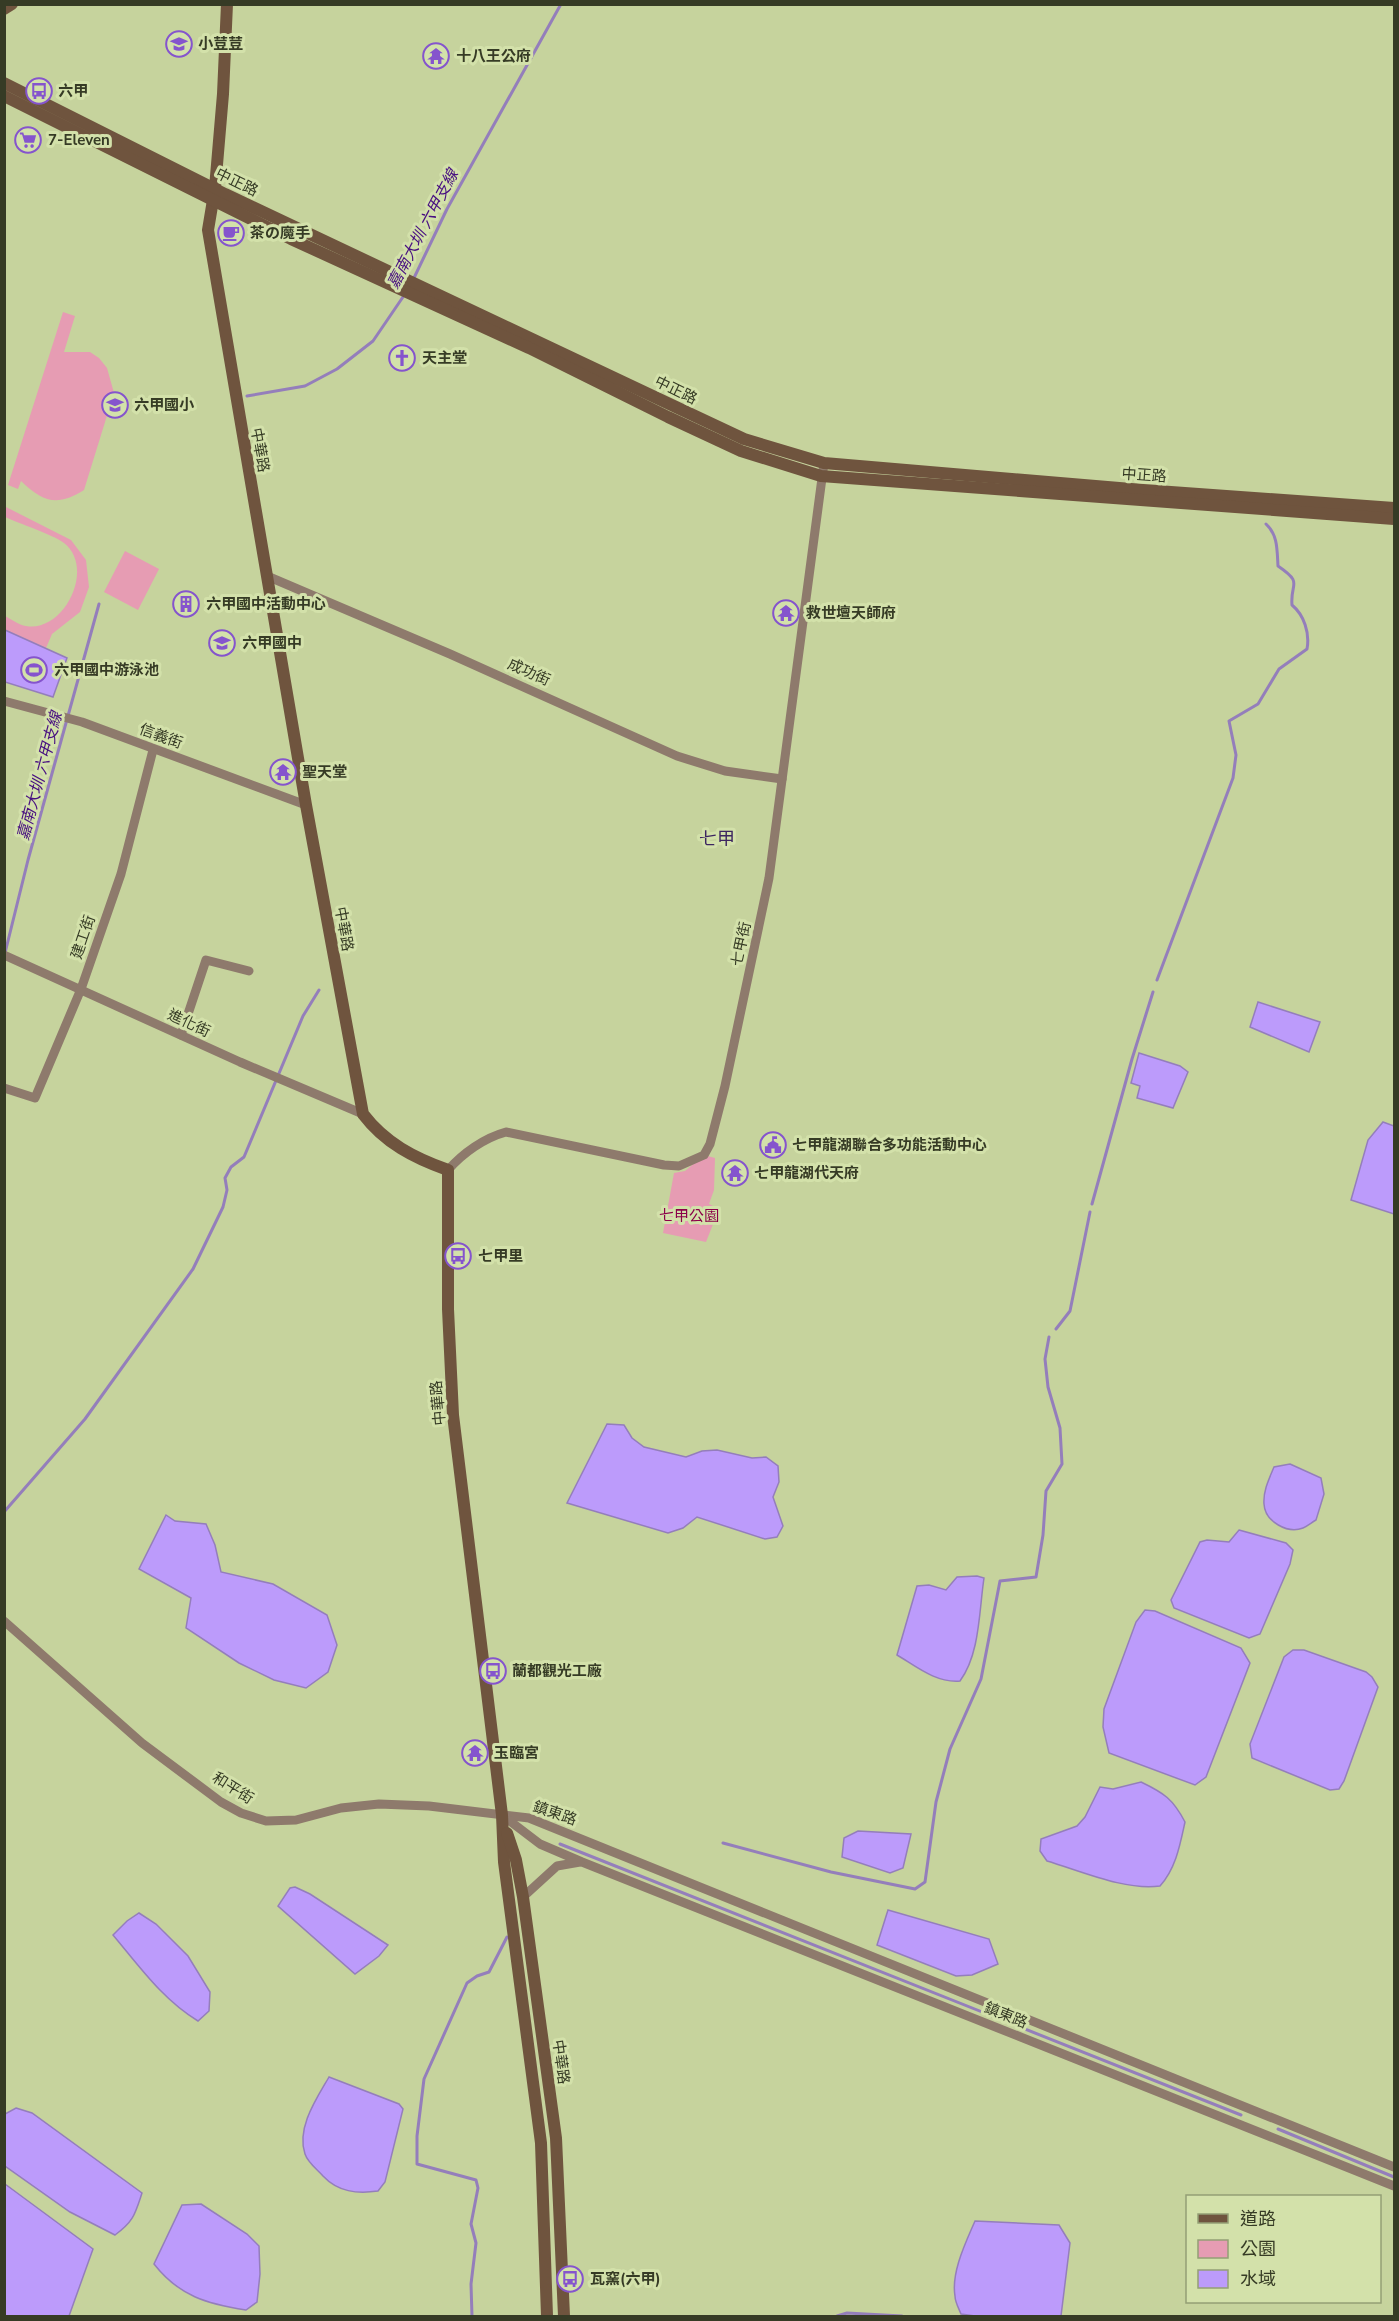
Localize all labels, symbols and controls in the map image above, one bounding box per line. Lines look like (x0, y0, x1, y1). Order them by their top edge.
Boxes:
school or university icon: 小荳荳 (164, 29, 194, 59)
place label: 小荳荳 (198, 34, 243, 54)
temple icon: 十八王公府 (421, 41, 451, 71)
place label: 十八王公府 (456, 46, 531, 66)
bus stop icon: 六甲 (24, 76, 54, 106)
place label: 六甲 (58, 81, 88, 101)
supermarket icon: 7-Eleven (13, 125, 43, 155)
place label: 7-Eleven (48, 130, 110, 150)
street label: 中正路 (212, 163, 262, 201)
water label: 嘉南大圳 六甲支線 (382, 164, 465, 292)
cafe icon: 茶の魔手 (216, 218, 246, 248)
place label: 茶の魔手 (250, 223, 310, 243)
church icon: 天主堂 (387, 343, 417, 373)
place label: 天主堂 (422, 348, 467, 368)
street label: 中正路 (651, 371, 701, 409)
school or university icon: 六甲國小 (100, 390, 130, 420)
place label: 六甲國小 (134, 395, 195, 415)
street label: 中華路 (246, 426, 274, 474)
street label: 中正路 (1121, 463, 1167, 487)
building icon: 六甲國中活動中心 (171, 589, 201, 619)
place label: 六甲國中活動中心 (206, 594, 326, 614)
temple icon: 救世壇天師府 (771, 598, 801, 628)
place label: 救世壇天師府 (806, 603, 896, 623)
school or university icon: 六甲國中 (207, 628, 237, 658)
place label: 六甲國中 (242, 633, 302, 653)
street label: 成功街 (504, 654, 554, 690)
sports icon: 六甲國中游泳池 (19, 655, 49, 685)
place label: 六甲國中游泳池 (54, 660, 159, 680)
water label: 嘉南大圳 六甲支線 (12, 707, 68, 843)
street label: 信義街 (136, 719, 186, 753)
temple icon: 聖天堂 (268, 757, 298, 787)
place label: 聖天堂 (302, 762, 347, 782)
district label: 七甲 (699, 827, 735, 851)
street label: 中華路 (330, 905, 358, 953)
street label: 建工街 (66, 912, 100, 962)
street label: 七甲街 (727, 920, 755, 968)
street label: 進化街 (164, 1004, 214, 1042)
public building icon: 七甲龍湖聯合多功能活動中心 (758, 1130, 788, 1160)
place label: 七甲龍湖聯合多功能活動中心 (792, 1135, 987, 1155)
temple icon: 七甲龍湖代天府 (720, 1158, 750, 1188)
place label: 七甲龍湖代天府 (754, 1163, 859, 1183)
park label: 七甲公園 (659, 1206, 719, 1226)
bus stop icon: 七甲里 (443, 1241, 473, 1271)
place label: 七甲里 (478, 1246, 523, 1266)
street label: 中華路 (426, 1380, 450, 1426)
bus stop icon: 蘭都觀光工廠 (478, 1656, 508, 1686)
place label: 蘭都觀光工廠 (512, 1661, 602, 1681)
temple icon: 玉臨宮 (460, 1738, 490, 1768)
place label: 玉臨宮 (494, 1743, 539, 1763)
street label: 和平街 (209, 1768, 257, 1808)
street label: 鎮東路 (530, 1796, 580, 1830)
street label: 鎮東路 (981, 1997, 1031, 2033)
street label: 中華路 (548, 2038, 574, 2086)
legend (1186, 2195, 1381, 2303)
text: 道路 (1240, 2207, 1276, 2231)
text: 公園 (1240, 2237, 1276, 2261)
bus stop icon: 瓦窯(六甲) (555, 2264, 585, 2294)
text: 水域 (1240, 2267, 1276, 2291)
place label: 瓦窯(六甲) (590, 2269, 661, 2289)

